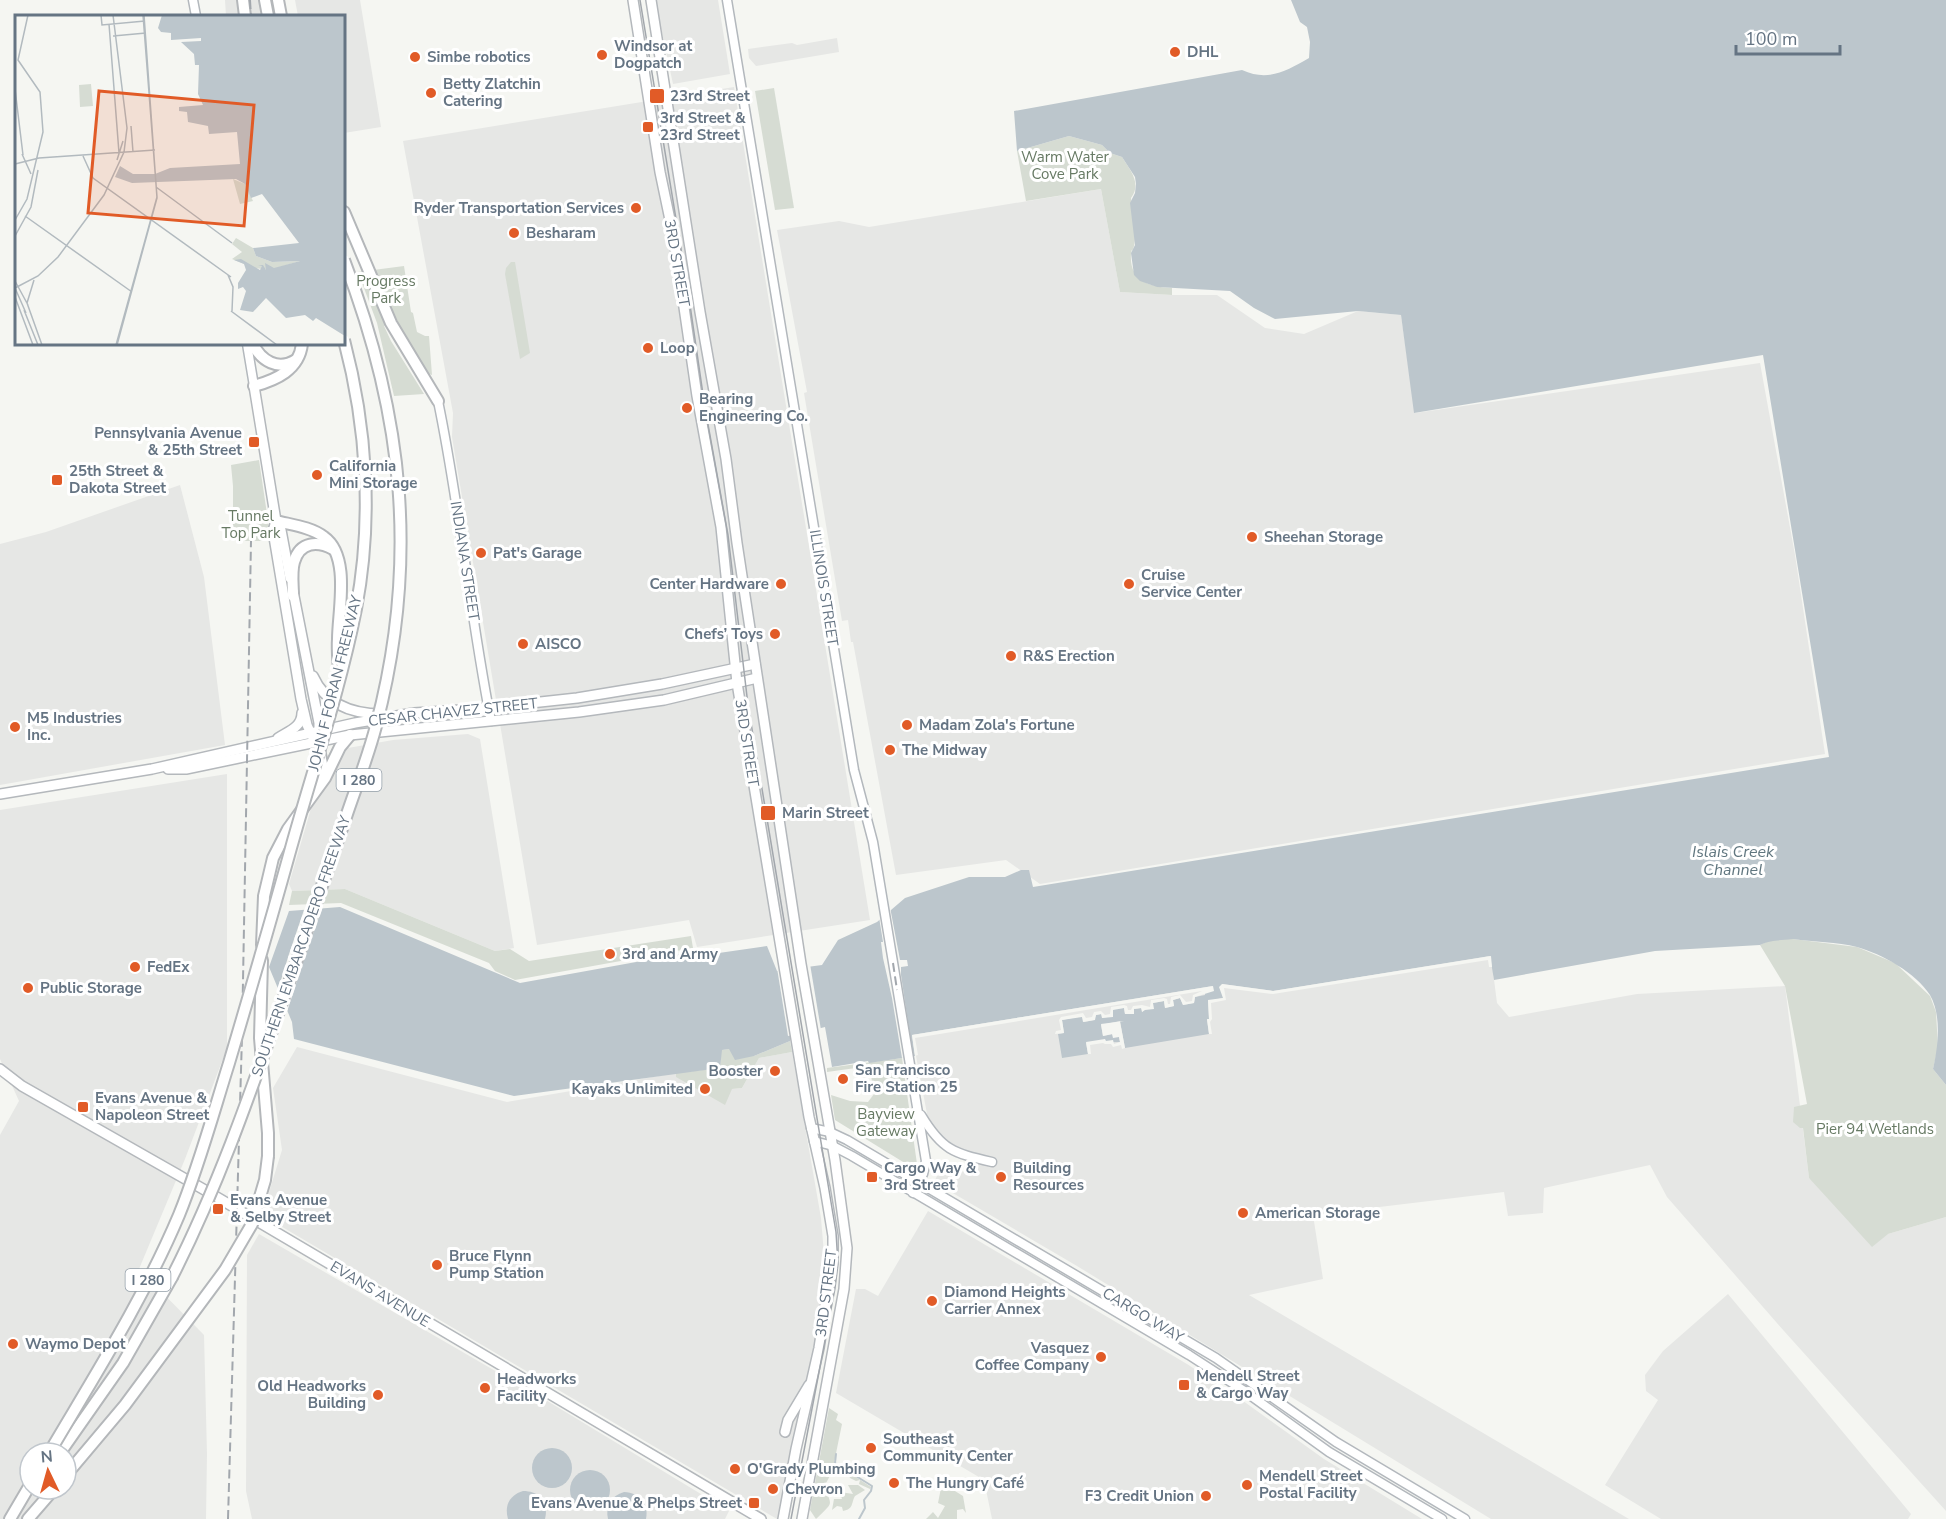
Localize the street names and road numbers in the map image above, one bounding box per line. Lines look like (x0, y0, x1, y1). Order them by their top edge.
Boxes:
street label: 3RD STREET (659, 218, 695, 308)
street label: INDIANA STREET (446, 500, 484, 622)
street label: ILLINOIS STREET (805, 528, 843, 648)
street label: JOHN F FORAN FREEWAY (303, 592, 367, 774)
street label: CESAR CHAVEZ STREET (367, 693, 539, 731)
street label: 3RD STREET (730, 698, 764, 788)
road number: I 280 (336, 769, 382, 791)
street label: SOUTHERN EMBARCADERO FREEWAY (247, 812, 355, 1079)
street label: 3RD STREET (811, 1248, 841, 1338)
street label: EVANS AVENUE (326, 1256, 434, 1332)
road number: I 280 (126, 1269, 170, 1291)
street label: CARGO WAY (1099, 1283, 1188, 1348)

